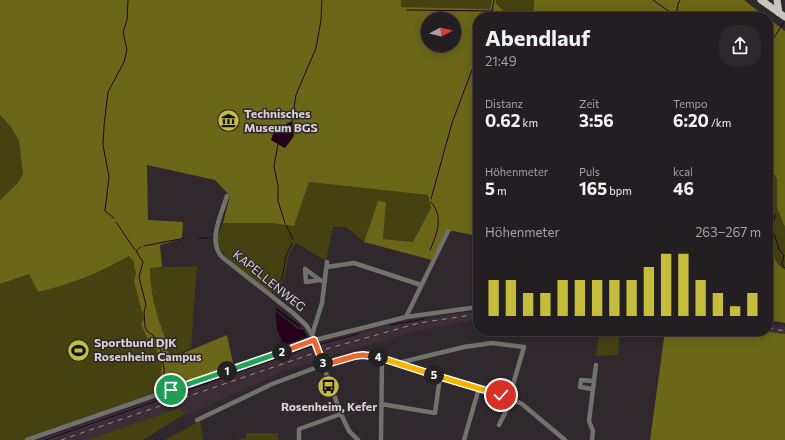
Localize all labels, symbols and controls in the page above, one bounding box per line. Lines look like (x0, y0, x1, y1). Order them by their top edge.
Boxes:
north arrow (421, 12, 461, 52)
map controls (421, 12, 461, 52)
text: Abendlauf (485, 24, 590, 51)
button: share (719, 25, 761, 67)
text: 21:49 (485, 53, 517, 69)
text: Distanz (485, 97, 523, 110)
text: Zeit (579, 97, 600, 110)
text: Tempo (673, 97, 708, 110)
place label: Technisches Museum BGS (244, 106, 318, 134)
museum icon: Technisches Museum BGS (216, 108, 242, 134)
text: 0.62 (485, 110, 520, 131)
text: 3:56 (579, 110, 614, 131)
text: 6:20 (673, 110, 709, 131)
text: km (520, 116, 538, 129)
text: /km (709, 116, 731, 129)
text: Höhenmeter (485, 165, 548, 178)
text: Puls (579, 165, 600, 178)
text: kcal (673, 165, 693, 178)
text: 5 (485, 178, 495, 199)
text: 165 (579, 178, 607, 199)
text: 46 (673, 178, 694, 199)
text: m (495, 184, 507, 197)
text: bpm (607, 184, 632, 197)
text: Höhenmeter (485, 224, 560, 240)
text: 263–267 m (695, 224, 761, 240)
street label: KAPELLENWEG (231, 247, 309, 314)
place label: Sportbund DJK Rosenheim Campus (94, 335, 202, 363)
sports icon: Sportbund DJK Rosenheim Campus (65, 337, 91, 363)
pin: 2 (272, 342, 292, 362)
text: 2 (279, 345, 285, 358)
pin: 4 (368, 347, 388, 367)
text: 4 (375, 350, 381, 363)
pin: 3 (313, 353, 333, 373)
text: 3 (320, 356, 326, 369)
pin: 1 (217, 361, 237, 381)
text: 1 (225, 364, 229, 377)
pin: 5 (424, 365, 444, 385)
text: 5 (431, 368, 437, 381)
pin (154, 373, 188, 407)
bus stop icon: Rosenheim, Kefer (316, 373, 342, 399)
pin (484, 378, 518, 412)
icon: arrive (160, 379, 182, 401)
icon: check (490, 384, 512, 406)
place label: Rosenheim, Kefer (281, 399, 377, 413)

